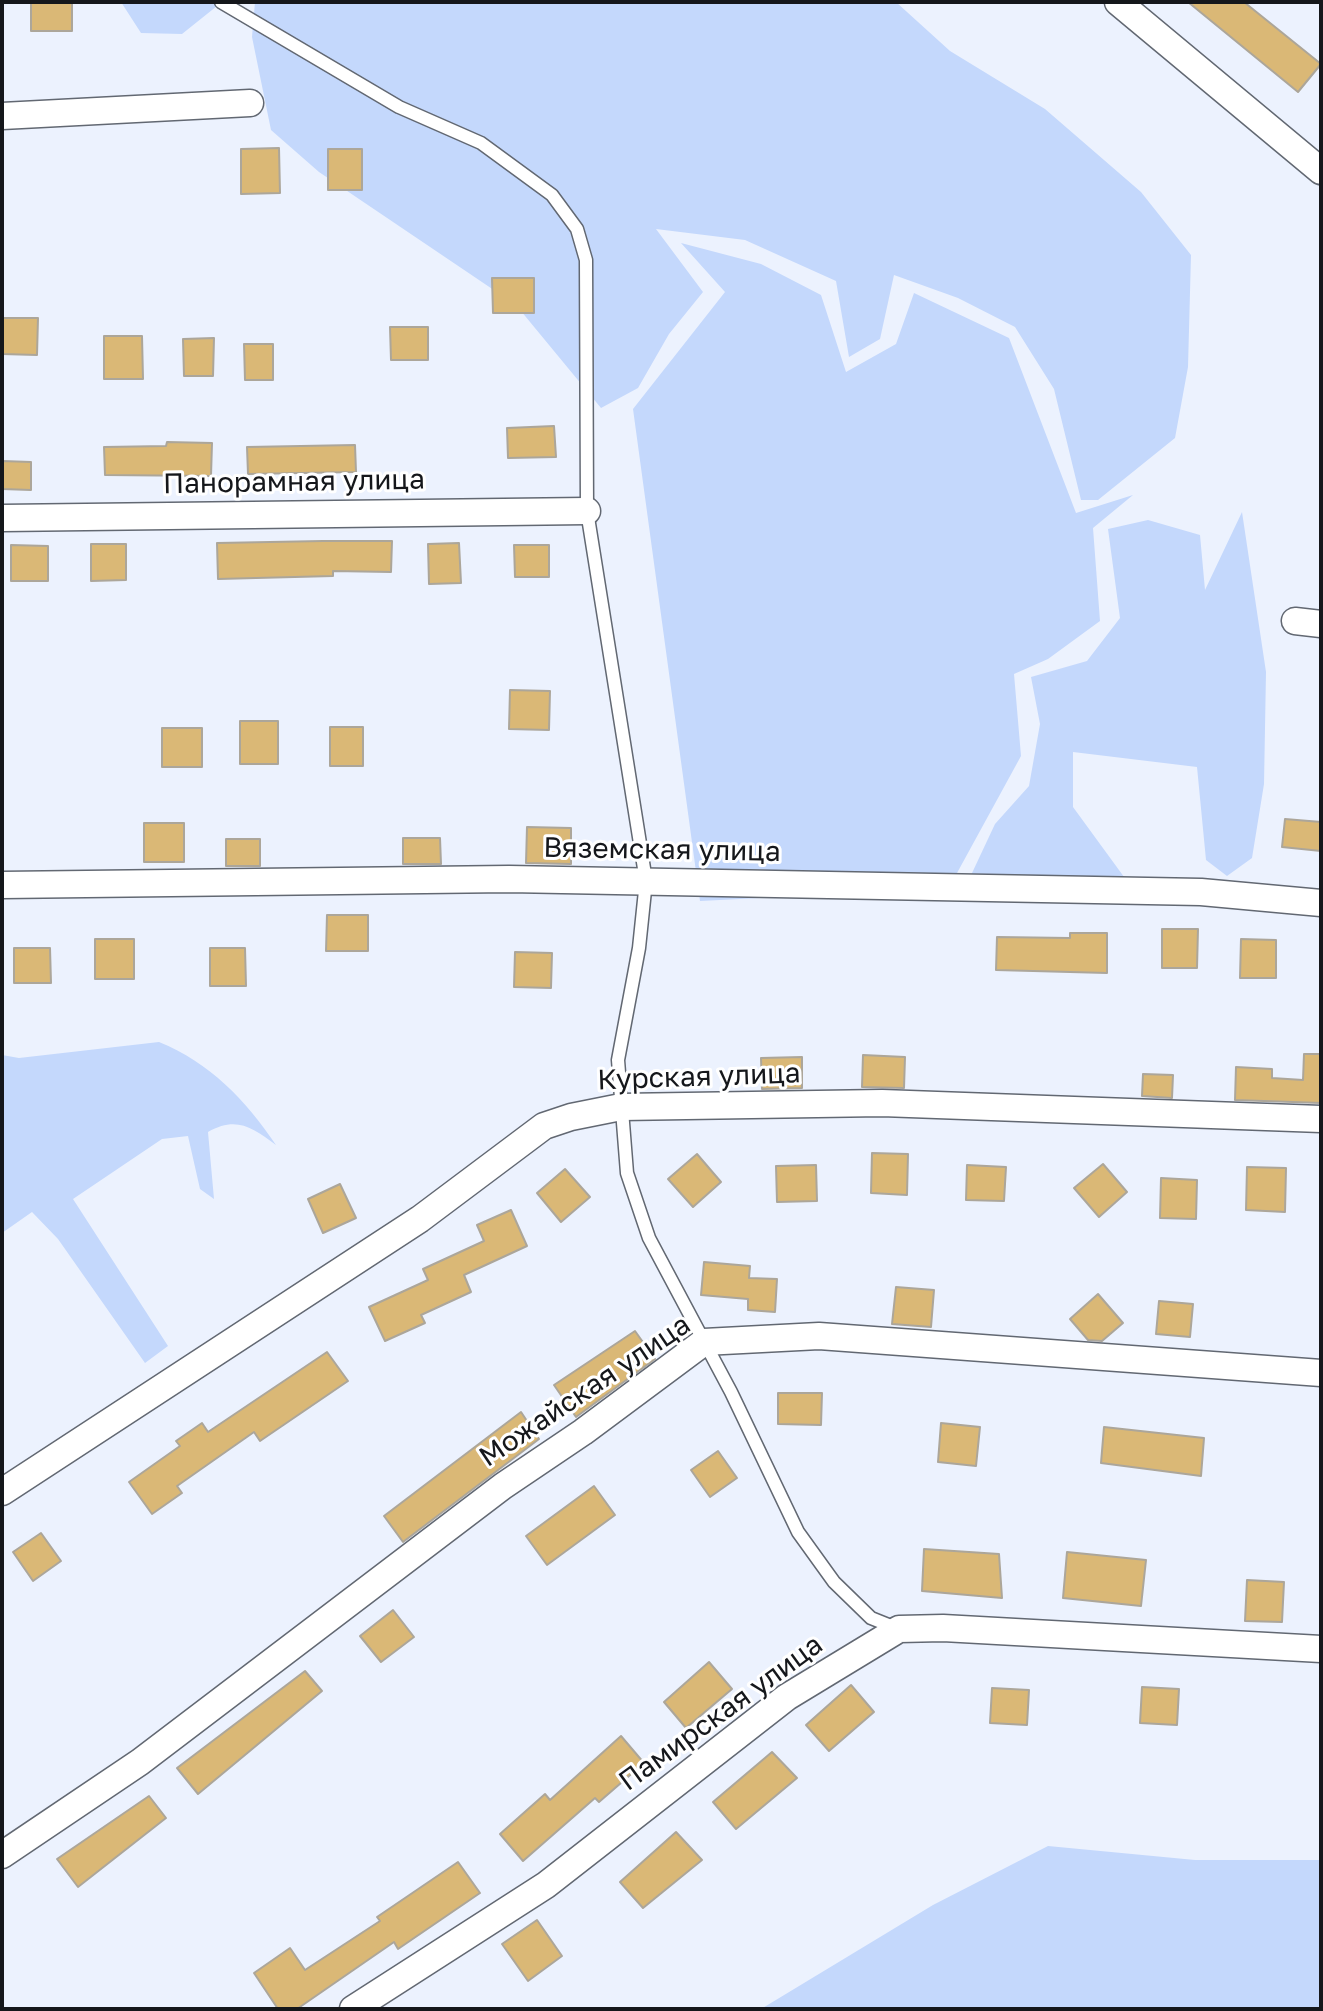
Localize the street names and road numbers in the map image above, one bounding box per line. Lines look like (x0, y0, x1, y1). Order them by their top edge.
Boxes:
street label: Панорамная улица (163, 463, 425, 501)
street label: Вяземская улица (543, 831, 781, 869)
street label: Курская улица (597, 1057, 801, 1097)
street label: Можайская улица (473, 1308, 697, 1474)
street label: Памирская улица (613, 1628, 829, 1798)

